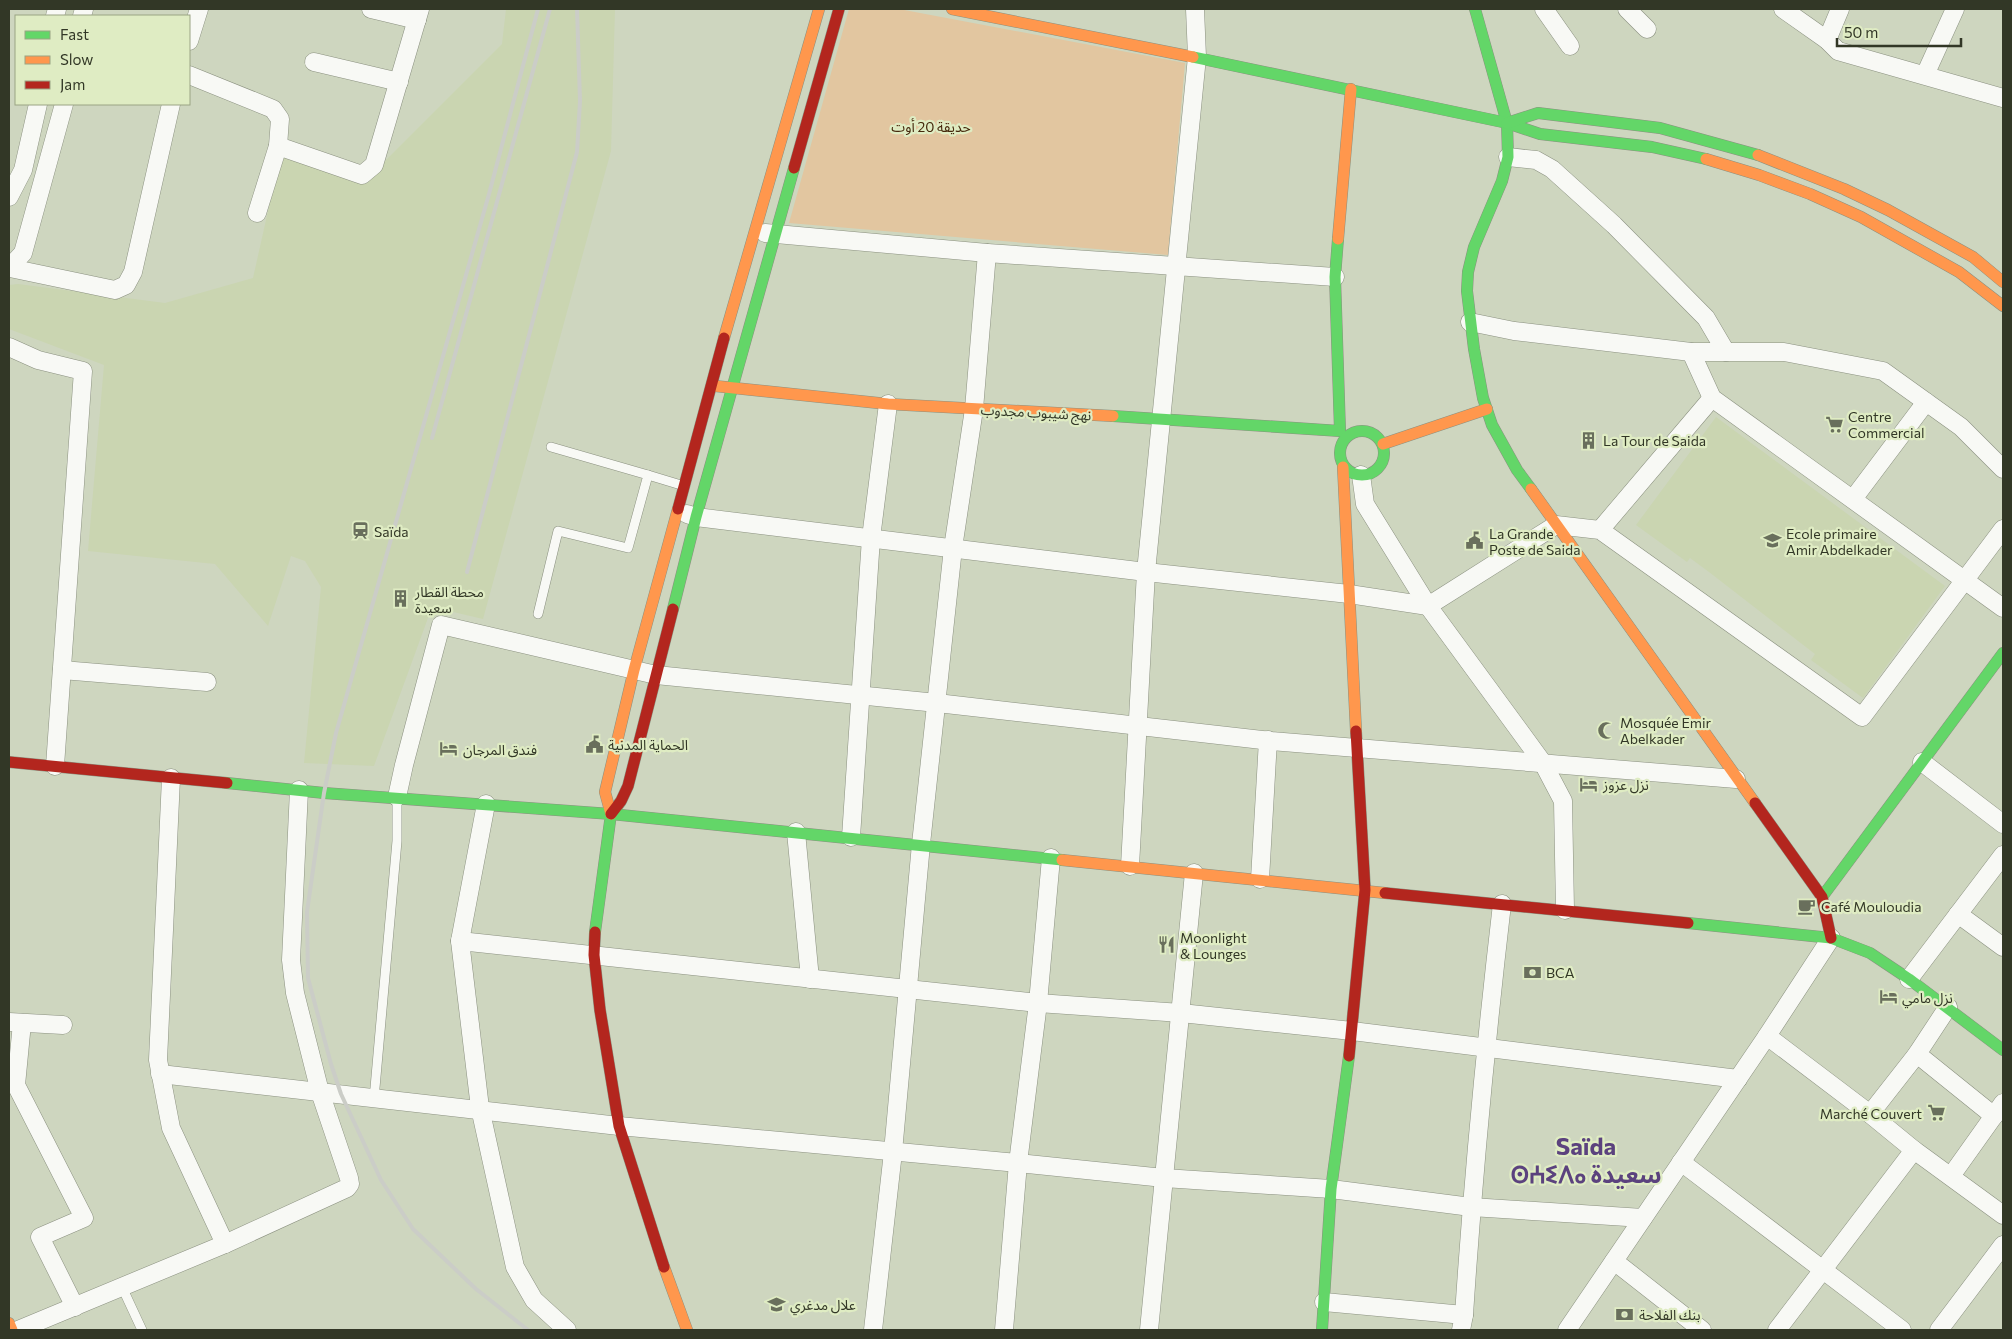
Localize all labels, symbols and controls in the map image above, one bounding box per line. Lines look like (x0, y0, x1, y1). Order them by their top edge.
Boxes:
legend (15, 15, 190, 105)
scale bar (1837, 15, 1961, 47)
text: 50 m (1844, 23, 1878, 41)
text: Fast (60, 25, 89, 43)
text: Slow (60, 50, 93, 68)
text: Jam (60, 75, 85, 93)
park label: حديقة 20 أوت (891, 118, 971, 136)
street label: نهج شيبوب مجدوب (980, 401, 1092, 426)
place label: Centre Commercial (1848, 408, 1925, 441)
supermarket icon: Centre Commercial (1824, 414, 1844, 434)
building icon: La Tour de Saida (1579, 430, 1599, 450)
place label: La Tour de Saida (1603, 432, 1706, 449)
station icon: Saïda (350, 521, 370, 541)
place label: Saïda (374, 523, 409, 540)
place label: La Grande Poste de Saida (1489, 525, 1581, 558)
place label: Ecole primaire Amir Abdelkader (1786, 525, 1893, 558)
public building icon: La Grande Poste de Saida (1465, 531, 1485, 551)
school or university icon: Ecole primaire Amir Abdelkader (1762, 531, 1782, 551)
place label: محطة القطار سعيدة (414, 583, 484, 616)
building icon: محطة القطار سعيدة (391, 589, 411, 609)
place label: Mosquée Emir Abelkader (1620, 714, 1712, 747)
mosque icon: Mosquée Emir Abelkader (1596, 720, 1616, 740)
public building icon: الحماية المدنية (584, 734, 604, 754)
place label: الحماية المدنية (608, 736, 688, 753)
hotel icon: فندق المرجان (439, 739, 459, 759)
place label: فندق المرجان (463, 741, 537, 759)
hotel icon: نزل عزوز (1579, 774, 1599, 794)
place label: نزل عزوز (1602, 776, 1649, 794)
cafe icon: Café Mouloudia (1797, 896, 1817, 916)
place label: Café Mouloudia (1821, 898, 1921, 915)
place label: Moonlight & Lounges (1180, 929, 1247, 962)
restaurant icon: Moonlight & Lounges (1156, 935, 1176, 955)
bank icon: BCA (1522, 962, 1542, 982)
place label: BCA (1546, 964, 1575, 981)
hotel icon: نزل مامي (1878, 987, 1898, 1007)
place label: نزل مامي (1902, 989, 1953, 1009)
supermarket icon: Marché Couvert (1926, 1103, 1946, 1123)
place label: Marché Couvert (1820, 1105, 1922, 1122)
district label: Saïda ⵙⵄⵉⴷⴰ سعيدة (1510, 1131, 1662, 1189)
school or university icon: علال مدغري (766, 1294, 786, 1314)
place label: علال مدغري (790, 1296, 856, 1316)
bank icon: بنك الفلاحة (1615, 1304, 1635, 1324)
place label: بنك الفلاحة (1639, 1306, 1701, 1323)

